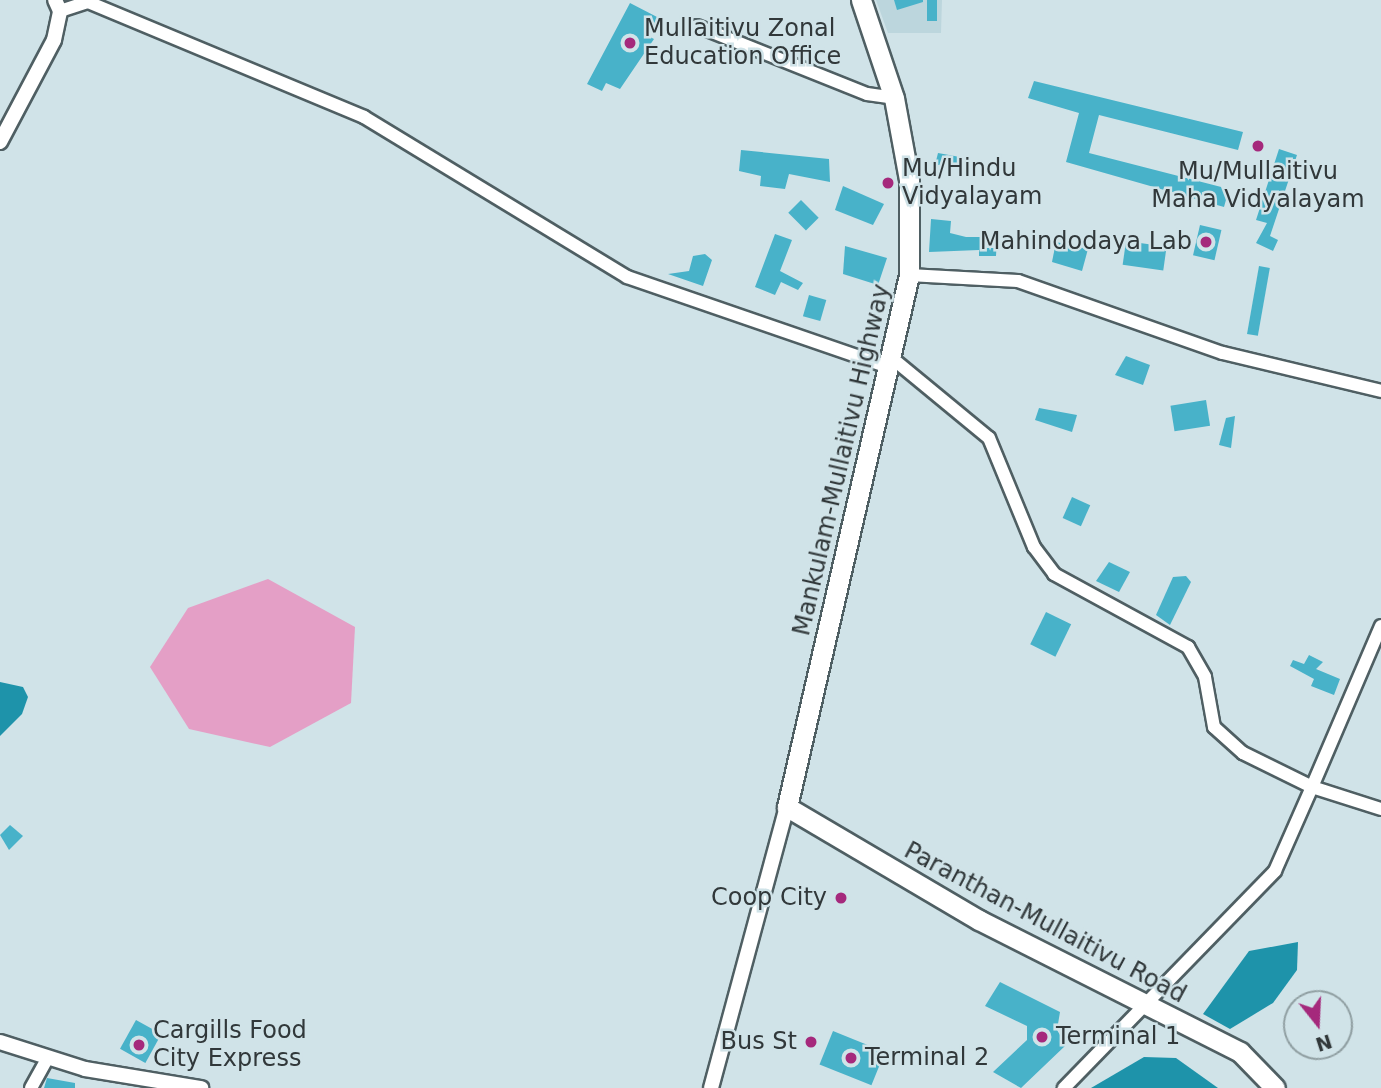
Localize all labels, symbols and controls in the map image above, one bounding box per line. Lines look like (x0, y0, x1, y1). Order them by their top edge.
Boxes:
place label: Mullaitivu Zonal Education Office (644, 15, 841, 71)
marker: Mullaitivu Zonal Education Office (622, 35, 638, 51)
marker: Mu/Mullaitivu Maha Vidyalayam (1250, 138, 1266, 154)
place label: Mu/Hindu Vidyalayam (902, 155, 1042, 211)
place label: Mu/Mullaitivu Maha Vidyalayam (1151, 158, 1365, 214)
marker: Mu/Hindu Vidyalayam (880, 175, 896, 191)
place label: Mahindodaya Lab (980, 228, 1192, 256)
marker: Mahindodaya Lab (1198, 234, 1214, 250)
street label: Mankulam-Mullaitivu Highway (787, 281, 897, 639)
street label: Paranthan-Mullaitivu Road (899, 836, 1191, 1010)
place label: Coop City (711, 884, 827, 912)
marker: Coop City (833, 890, 849, 906)
north arrow (1283, 990, 1353, 1060)
place label: Cargills Food City Express (153, 1017, 307, 1073)
place label: Terminal 1 (1056, 1023, 1180, 1051)
place label: Bus St (721, 1028, 797, 1056)
marker: Terminal 1 (1034, 1029, 1050, 1045)
text: N (1313, 1030, 1335, 1056)
marker: Bus St (803, 1034, 819, 1050)
marker: Cargills Food City Express (131, 1037, 147, 1053)
place label: Terminal 2 (865, 1044, 989, 1072)
marker: Terminal 2 (843, 1050, 859, 1066)

